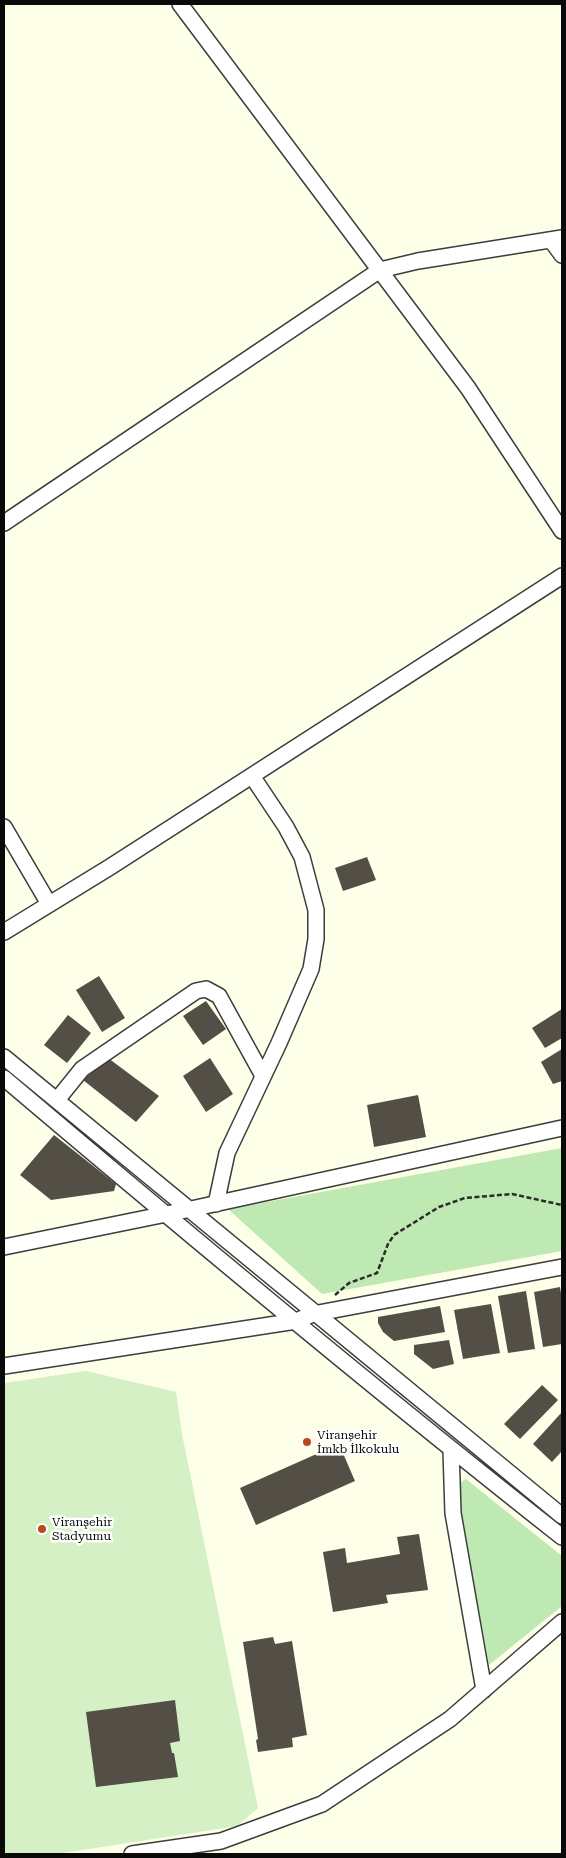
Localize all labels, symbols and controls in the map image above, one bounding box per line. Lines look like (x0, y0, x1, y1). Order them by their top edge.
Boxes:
place label: Viranşehir İmkb İlkokulu (317, 1428, 399, 1456)
marker: Viranşehir İmkb İlkokulu (301, 1436, 313, 1448)
place label: Viranşehir Stadyumu (52, 1515, 112, 1543)
marker: Viranşehir Stadyumu (36, 1523, 48, 1535)

